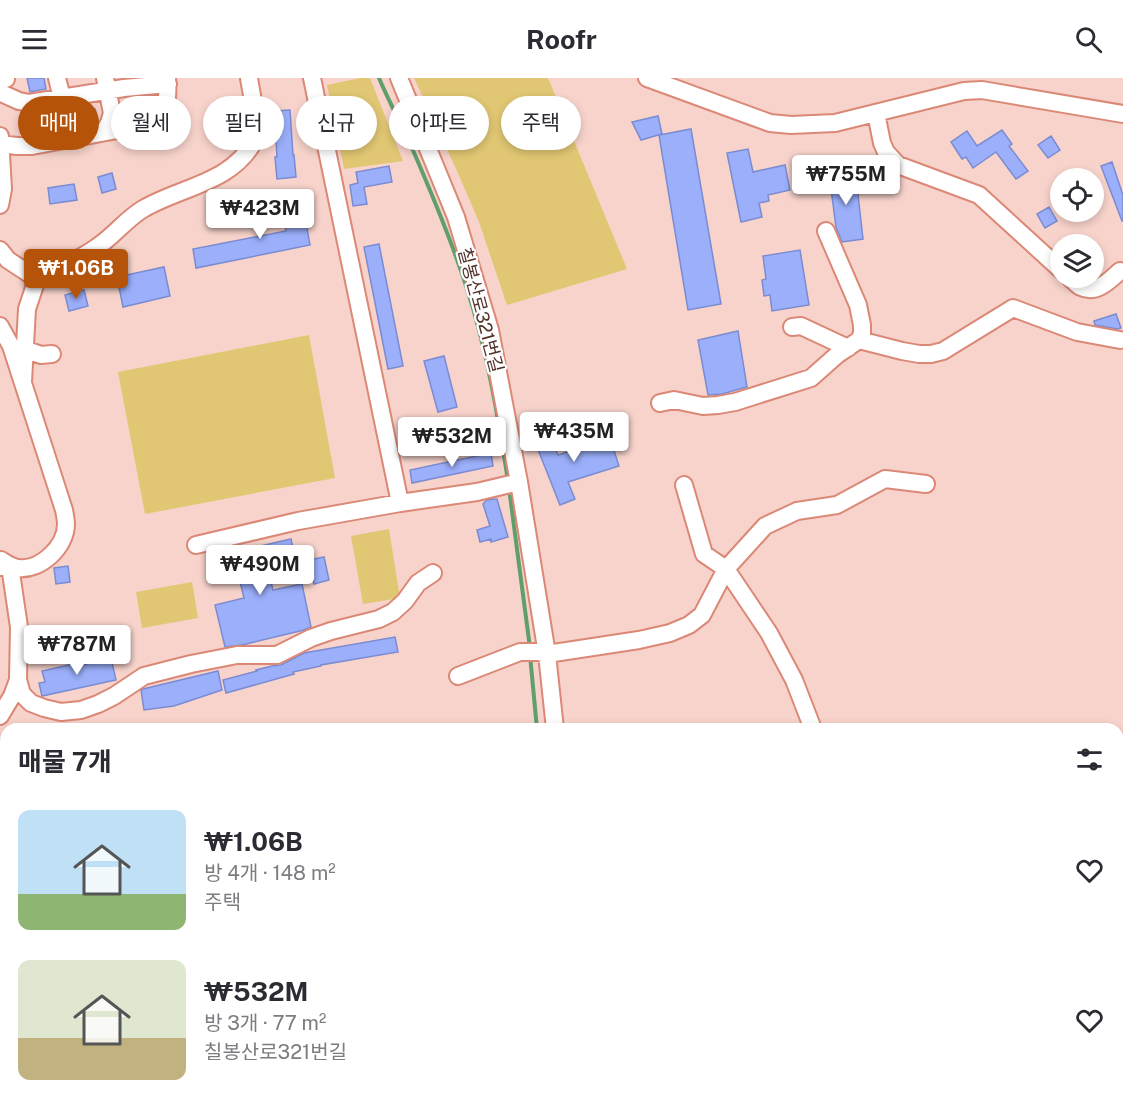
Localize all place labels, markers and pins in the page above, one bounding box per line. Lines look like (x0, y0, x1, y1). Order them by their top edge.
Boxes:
pin: ₩755M (804, 155, 888, 206)
pin: ₩423M (218, 189, 302, 240)
pin: ₩1.06B (27, 249, 125, 300)
pin: ₩435M (532, 412, 616, 463)
pin: ₩532M (410, 417, 494, 468)
pin: ₩490M (218, 545, 302, 596)
pin: ₩787M (35, 625, 119, 676)

